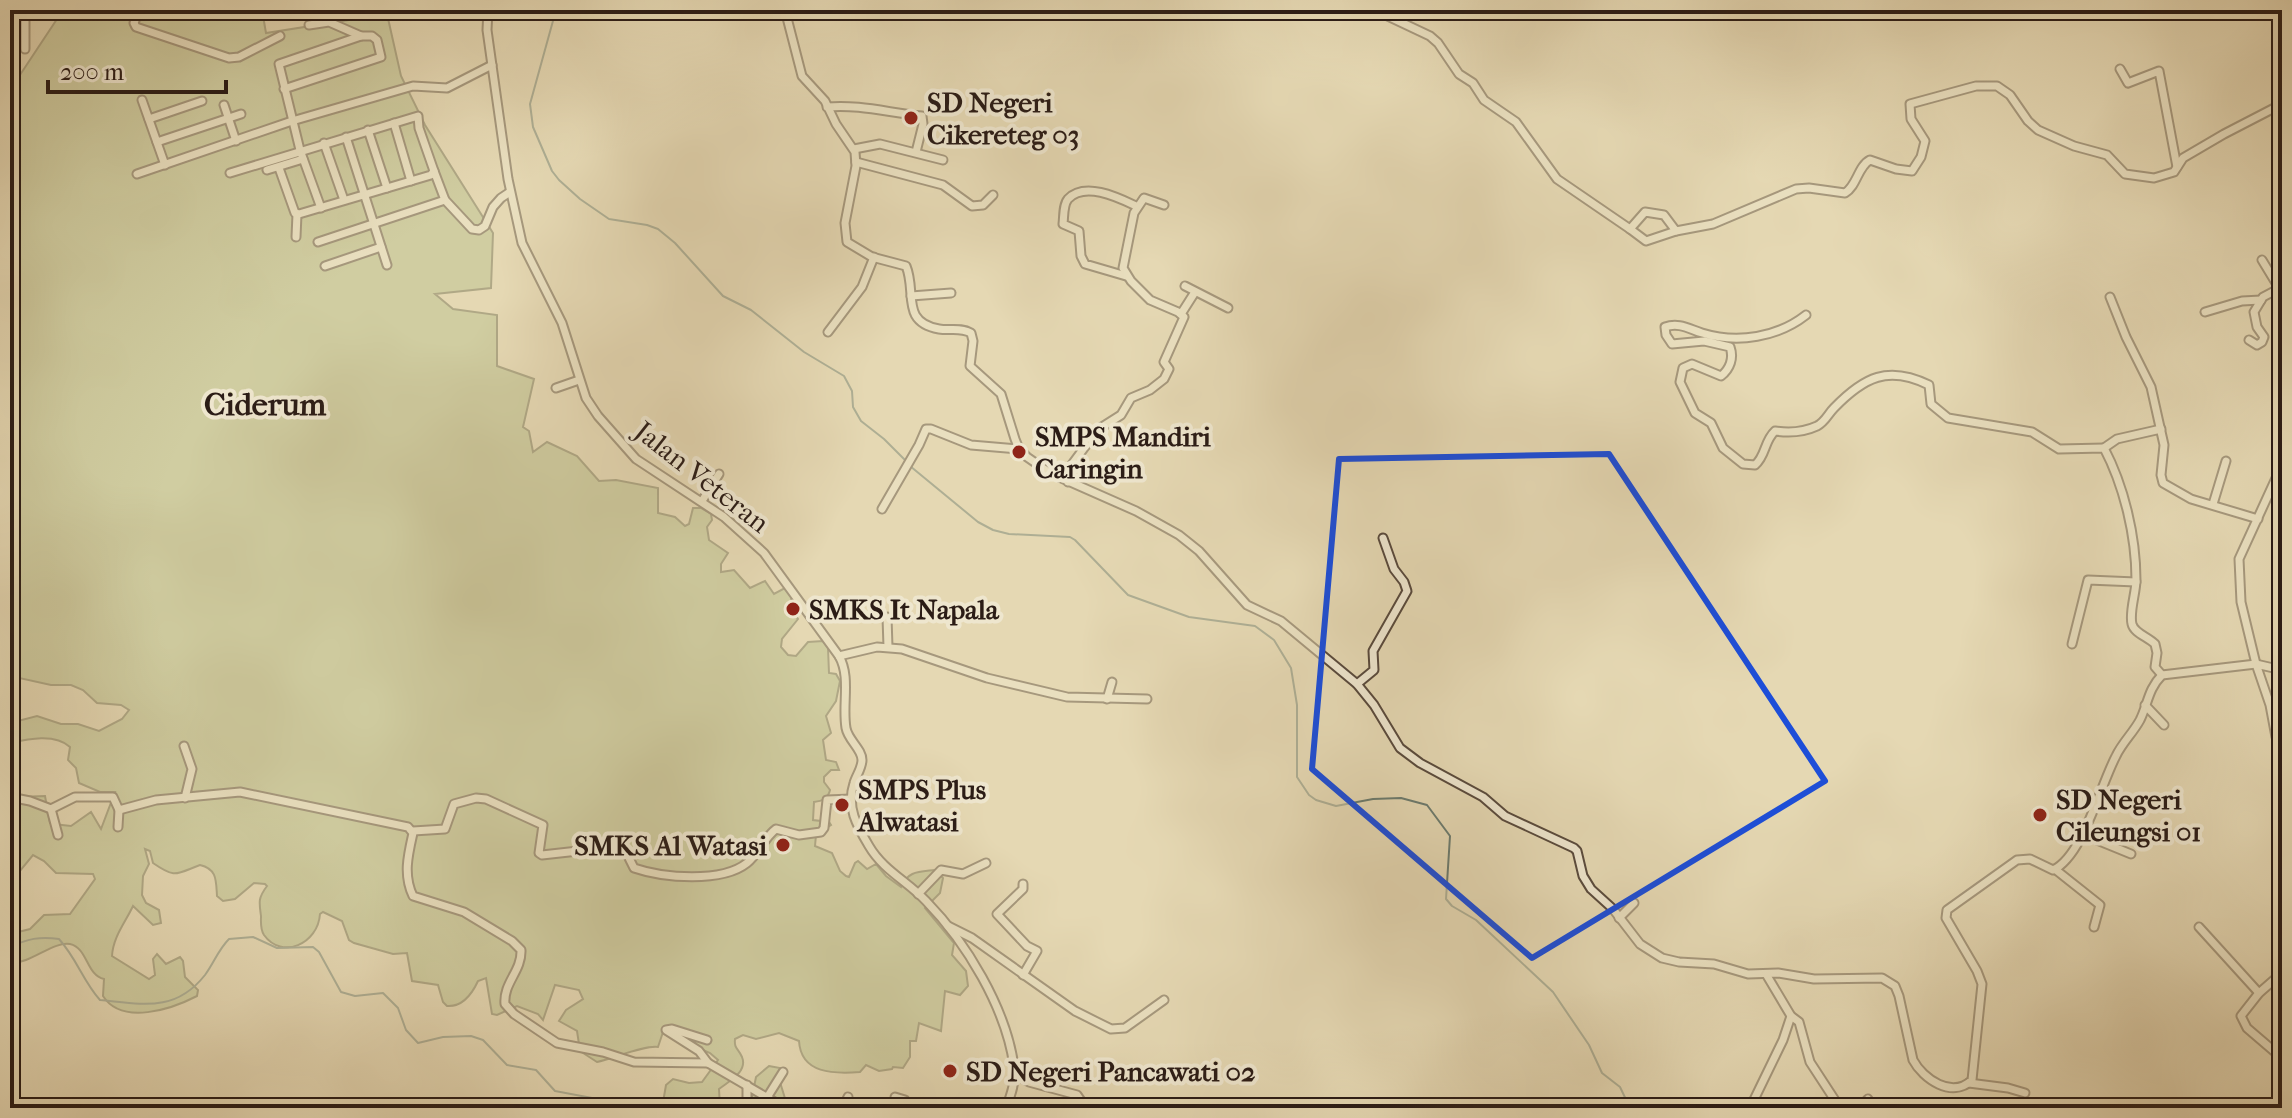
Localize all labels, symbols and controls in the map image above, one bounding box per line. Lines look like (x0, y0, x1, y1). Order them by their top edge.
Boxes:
scale bar (48, 44, 226, 94)
text: 200 m (60, 58, 124, 86)
place label: SD Negeri Cikereteg 03 (927, 86, 1079, 151)
marker: SD Negeri Cikereteg 03 (902, 109, 920, 127)
district label: Ciderum (204, 386, 327, 423)
street label: Jalan Veteran (627, 413, 776, 540)
place label: SMPS Mandiri Caringin (1035, 420, 1212, 485)
marker: SMPS Mandiri Caringin (1010, 443, 1028, 461)
place label: SMKS It Napala (809, 593, 1000, 626)
marker: SMKS It Napala (784, 600, 802, 618)
place label: SMPS Plus Alwatasi (856, 773, 986, 838)
place label: SD Negeri Cileungsi 01 (2056, 783, 2201, 848)
marker: SMPS Plus Alwatasi (833, 796, 851, 814)
marker: SD Negeri Cileungsi 01 (2031, 806, 2049, 824)
place label: SMKS Al Watasi (574, 829, 768, 862)
marker: SMKS Al Watasi (774, 836, 792, 854)
place label: SD Negeri Pancawati 02 (966, 1055, 1255, 1088)
marker: SD Negeri Pancawati 02 (941, 1062, 959, 1080)

